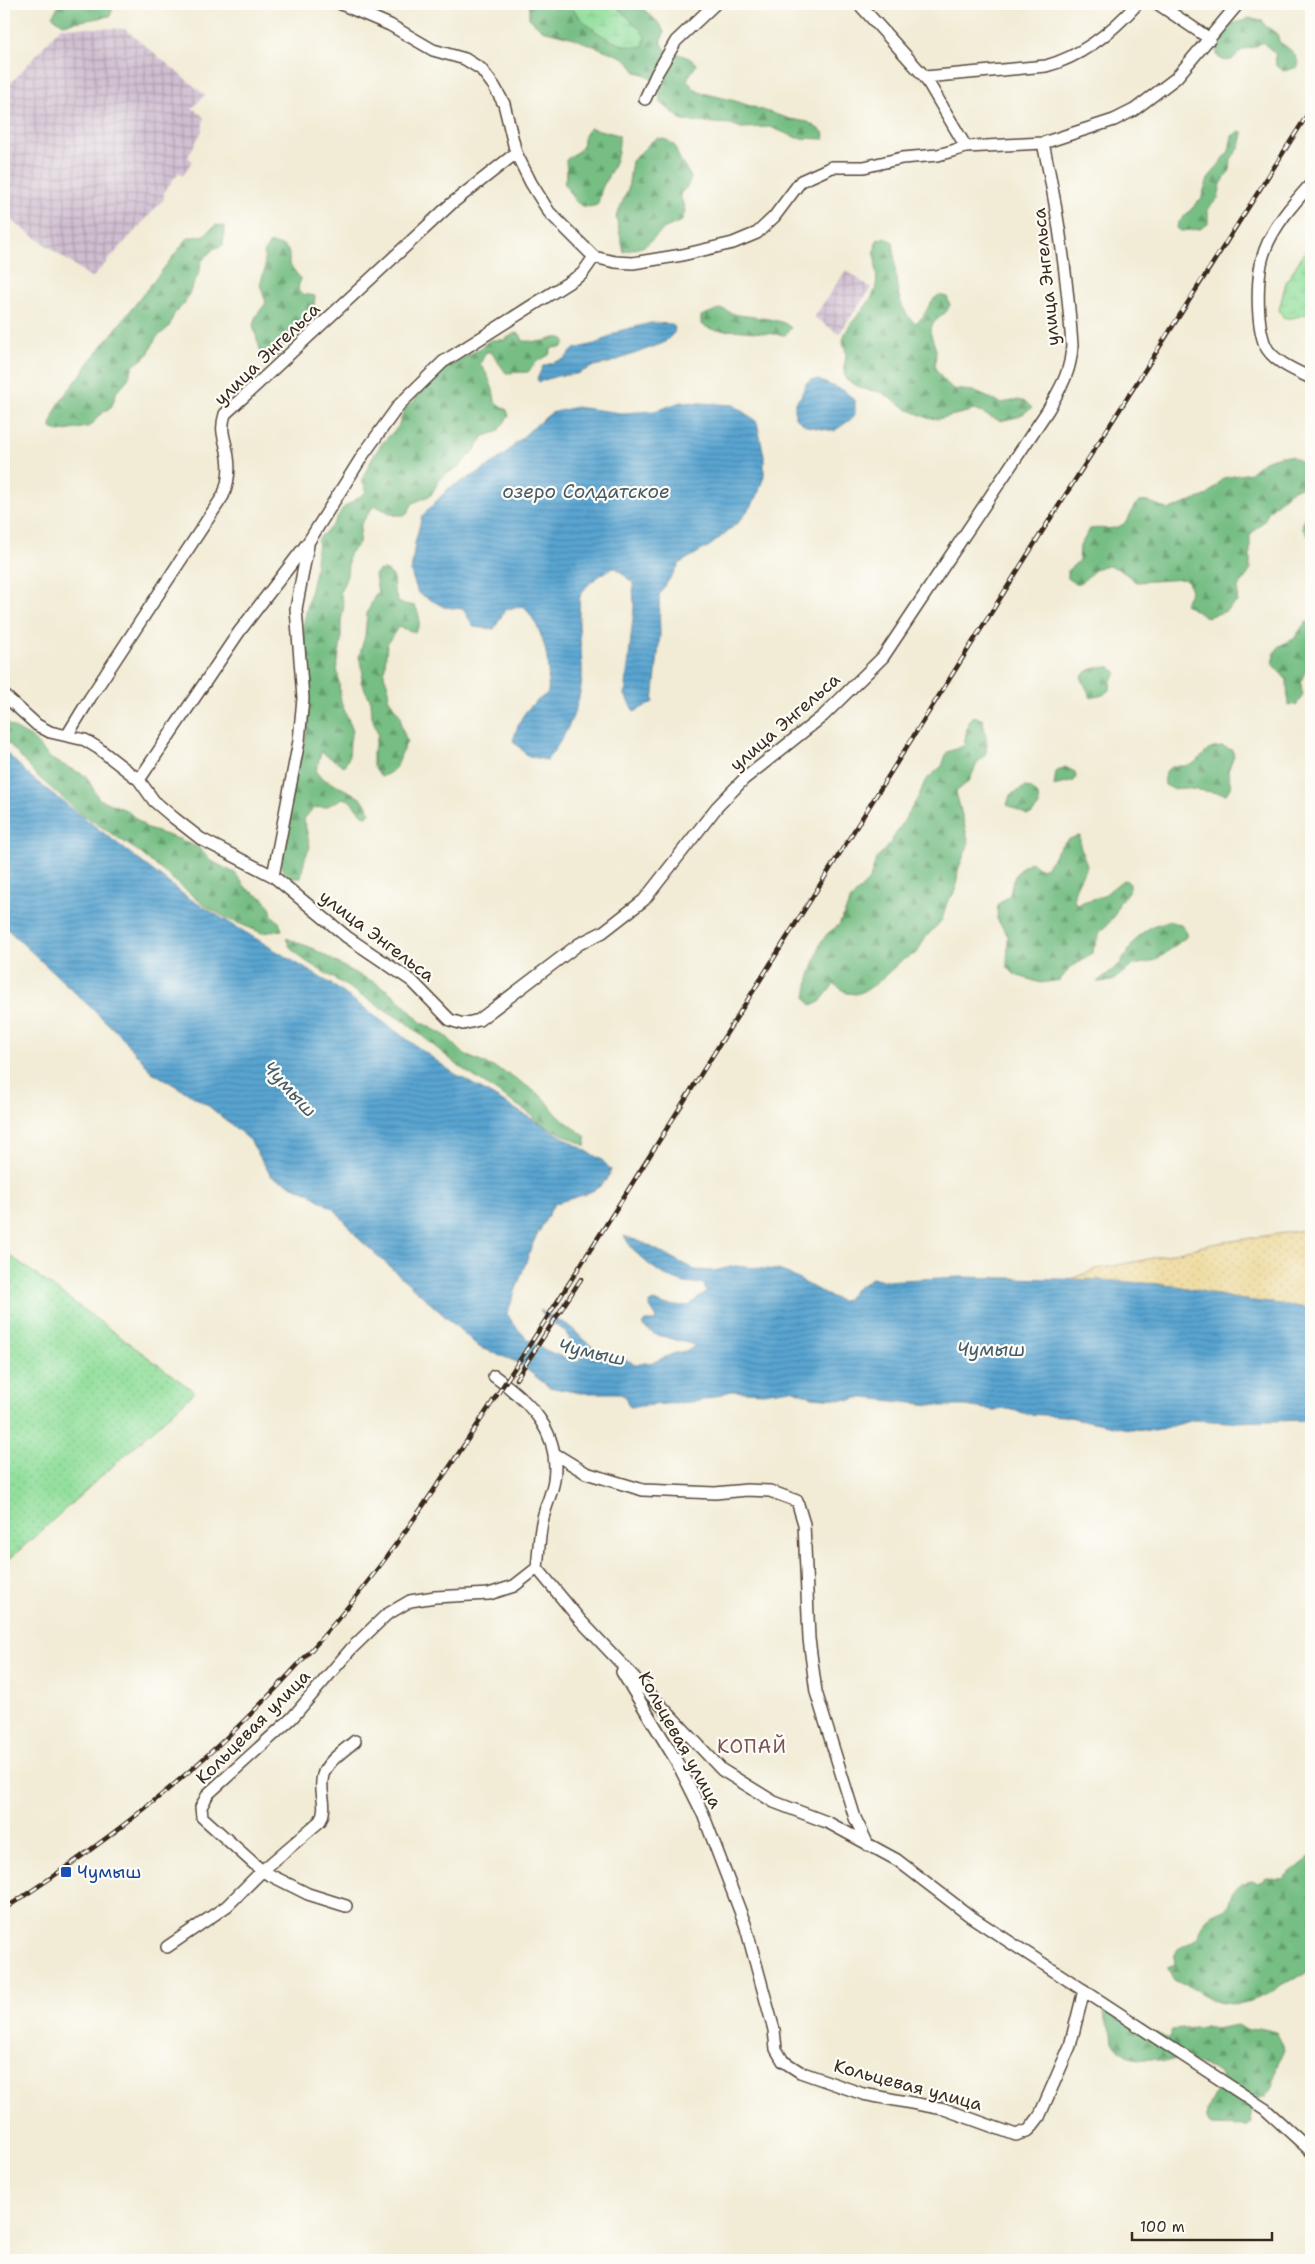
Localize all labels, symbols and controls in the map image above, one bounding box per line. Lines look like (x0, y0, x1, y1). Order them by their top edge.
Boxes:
street label: улица Энгельса (1027, 207, 1065, 347)
street label: улица Энгельса (209, 297, 325, 411)
water label: озеро Солдатское (502, 479, 670, 504)
street label: улица Энгельса (725, 667, 845, 777)
street label: улица Энгельса (314, 885, 440, 987)
water label: Чумыш (258, 1056, 322, 1122)
water label: Чумыш (556, 1333, 628, 1371)
water label: Чумыш (957, 1337, 1025, 1362)
street label: Кольцевая улица (190, 1664, 316, 1790)
street label: Кольцевая улица (632, 1667, 728, 1813)
district label: КОПАЙ (717, 1734, 787, 1759)
place label: Чумыш (77, 1860, 141, 1884)
marker: Чумыш (59, 1865, 73, 1879)
street label: Кольцевая улица (831, 2054, 985, 2116)
scale bar (1132, 2209, 1272, 2241)
text: 100 m (1140, 2217, 1185, 2237)

